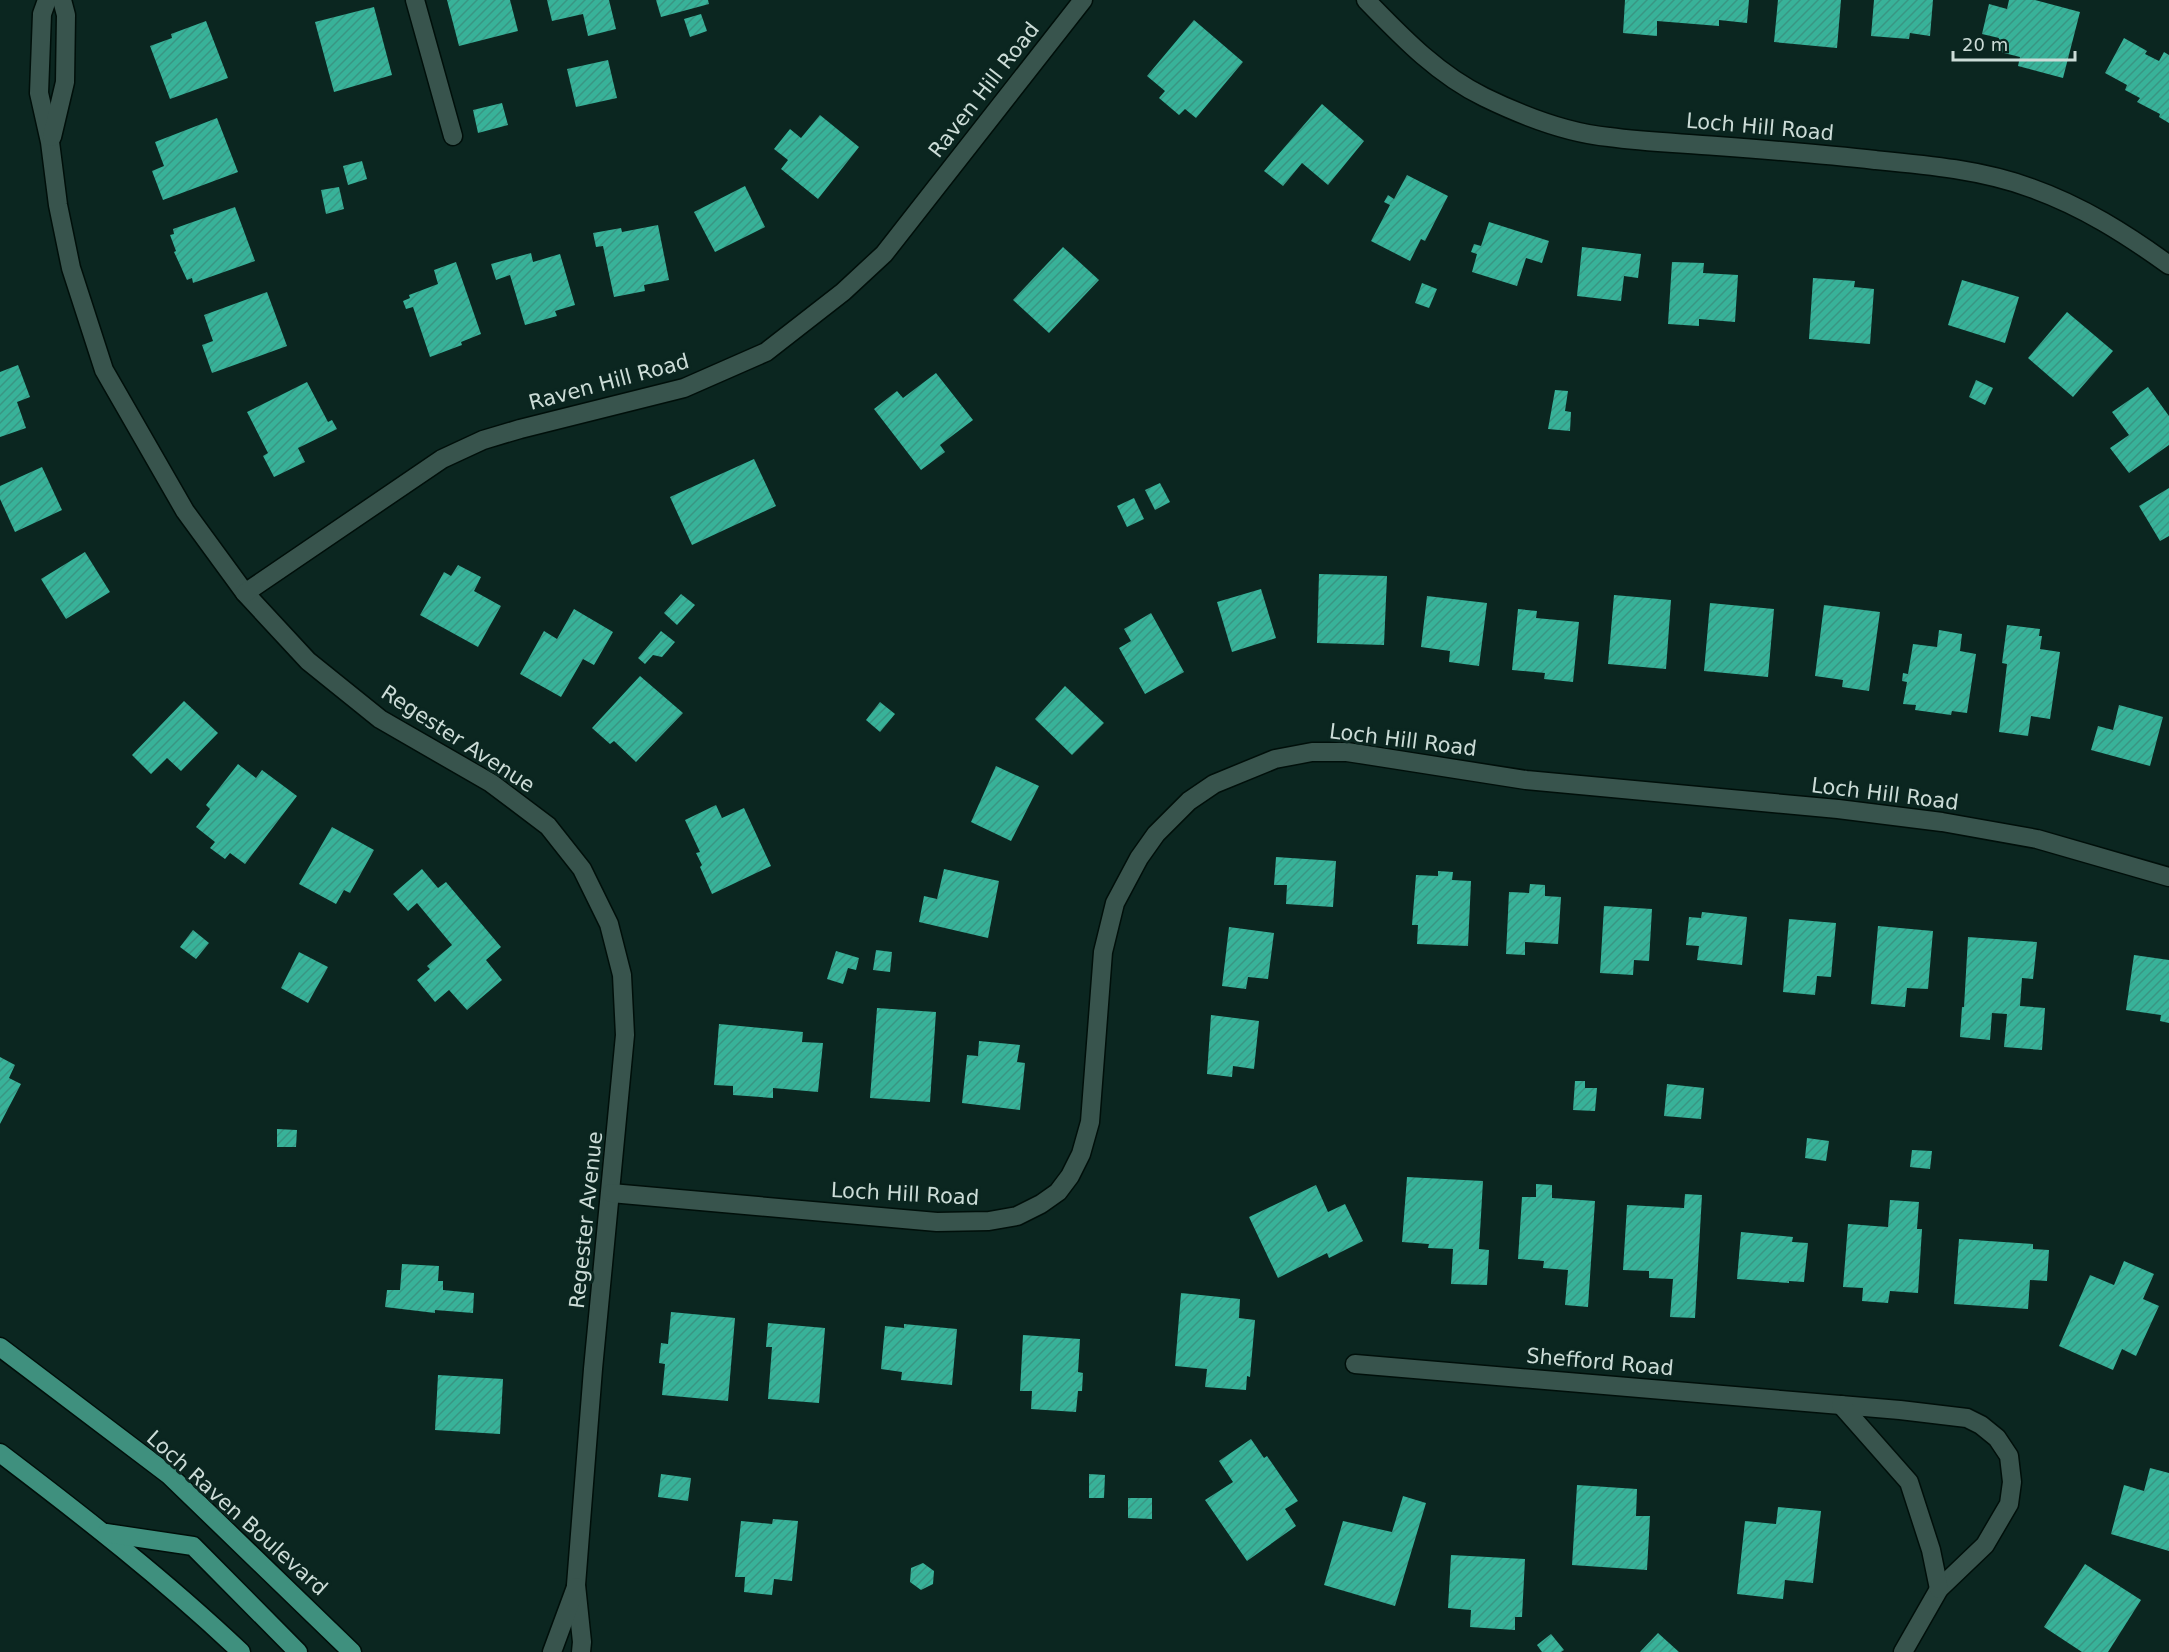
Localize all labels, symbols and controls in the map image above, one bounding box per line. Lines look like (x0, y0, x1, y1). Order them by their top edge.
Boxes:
street label: Raven Hill Road (924, 18, 1044, 162)
scale bar (1953, 24, 2074, 62)
text: 20 m (1962, 34, 2008, 55)
street label: Loch Hill Road (1685, 109, 1835, 145)
street label: Raven Hill Road (526, 349, 692, 415)
street label: Regester Avenue (377, 680, 539, 798)
street label: Loch Hill Road (1328, 719, 1478, 761)
street label: Loch Hill Road (1810, 773, 1960, 815)
street label: Regester Avenue (565, 1130, 607, 1310)
street label: Loch Hill Road (830, 1178, 980, 1210)
street label: Shefford Road (1525, 1344, 1675, 1380)
street label: Loch Raven Boulevard (142, 1426, 332, 1600)

